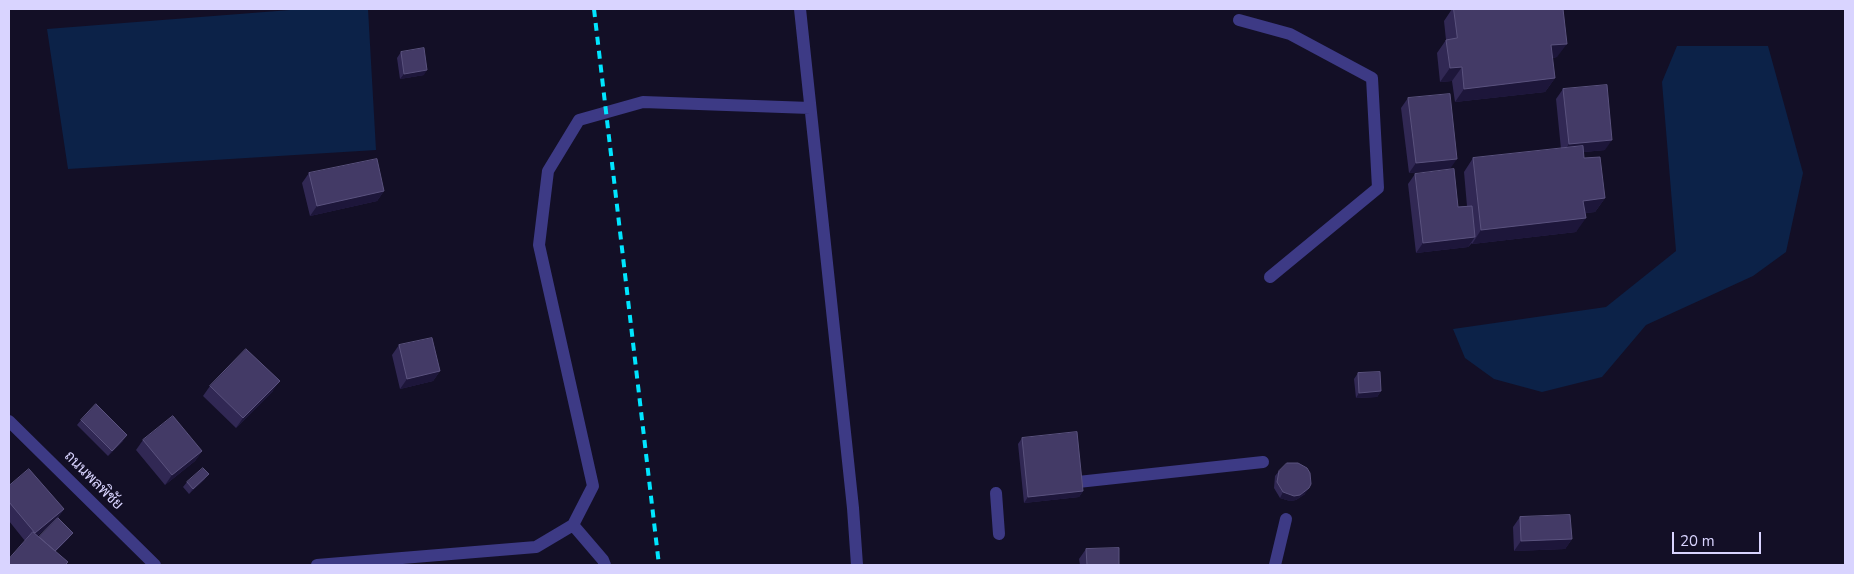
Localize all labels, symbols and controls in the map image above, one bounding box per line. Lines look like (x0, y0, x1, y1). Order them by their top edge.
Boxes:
street label: ถนนพลพิชัย (60, 448, 126, 514)
scale bar (1674, 522, 1763, 554)
text: 20 m (1680, 531, 1715, 551)

